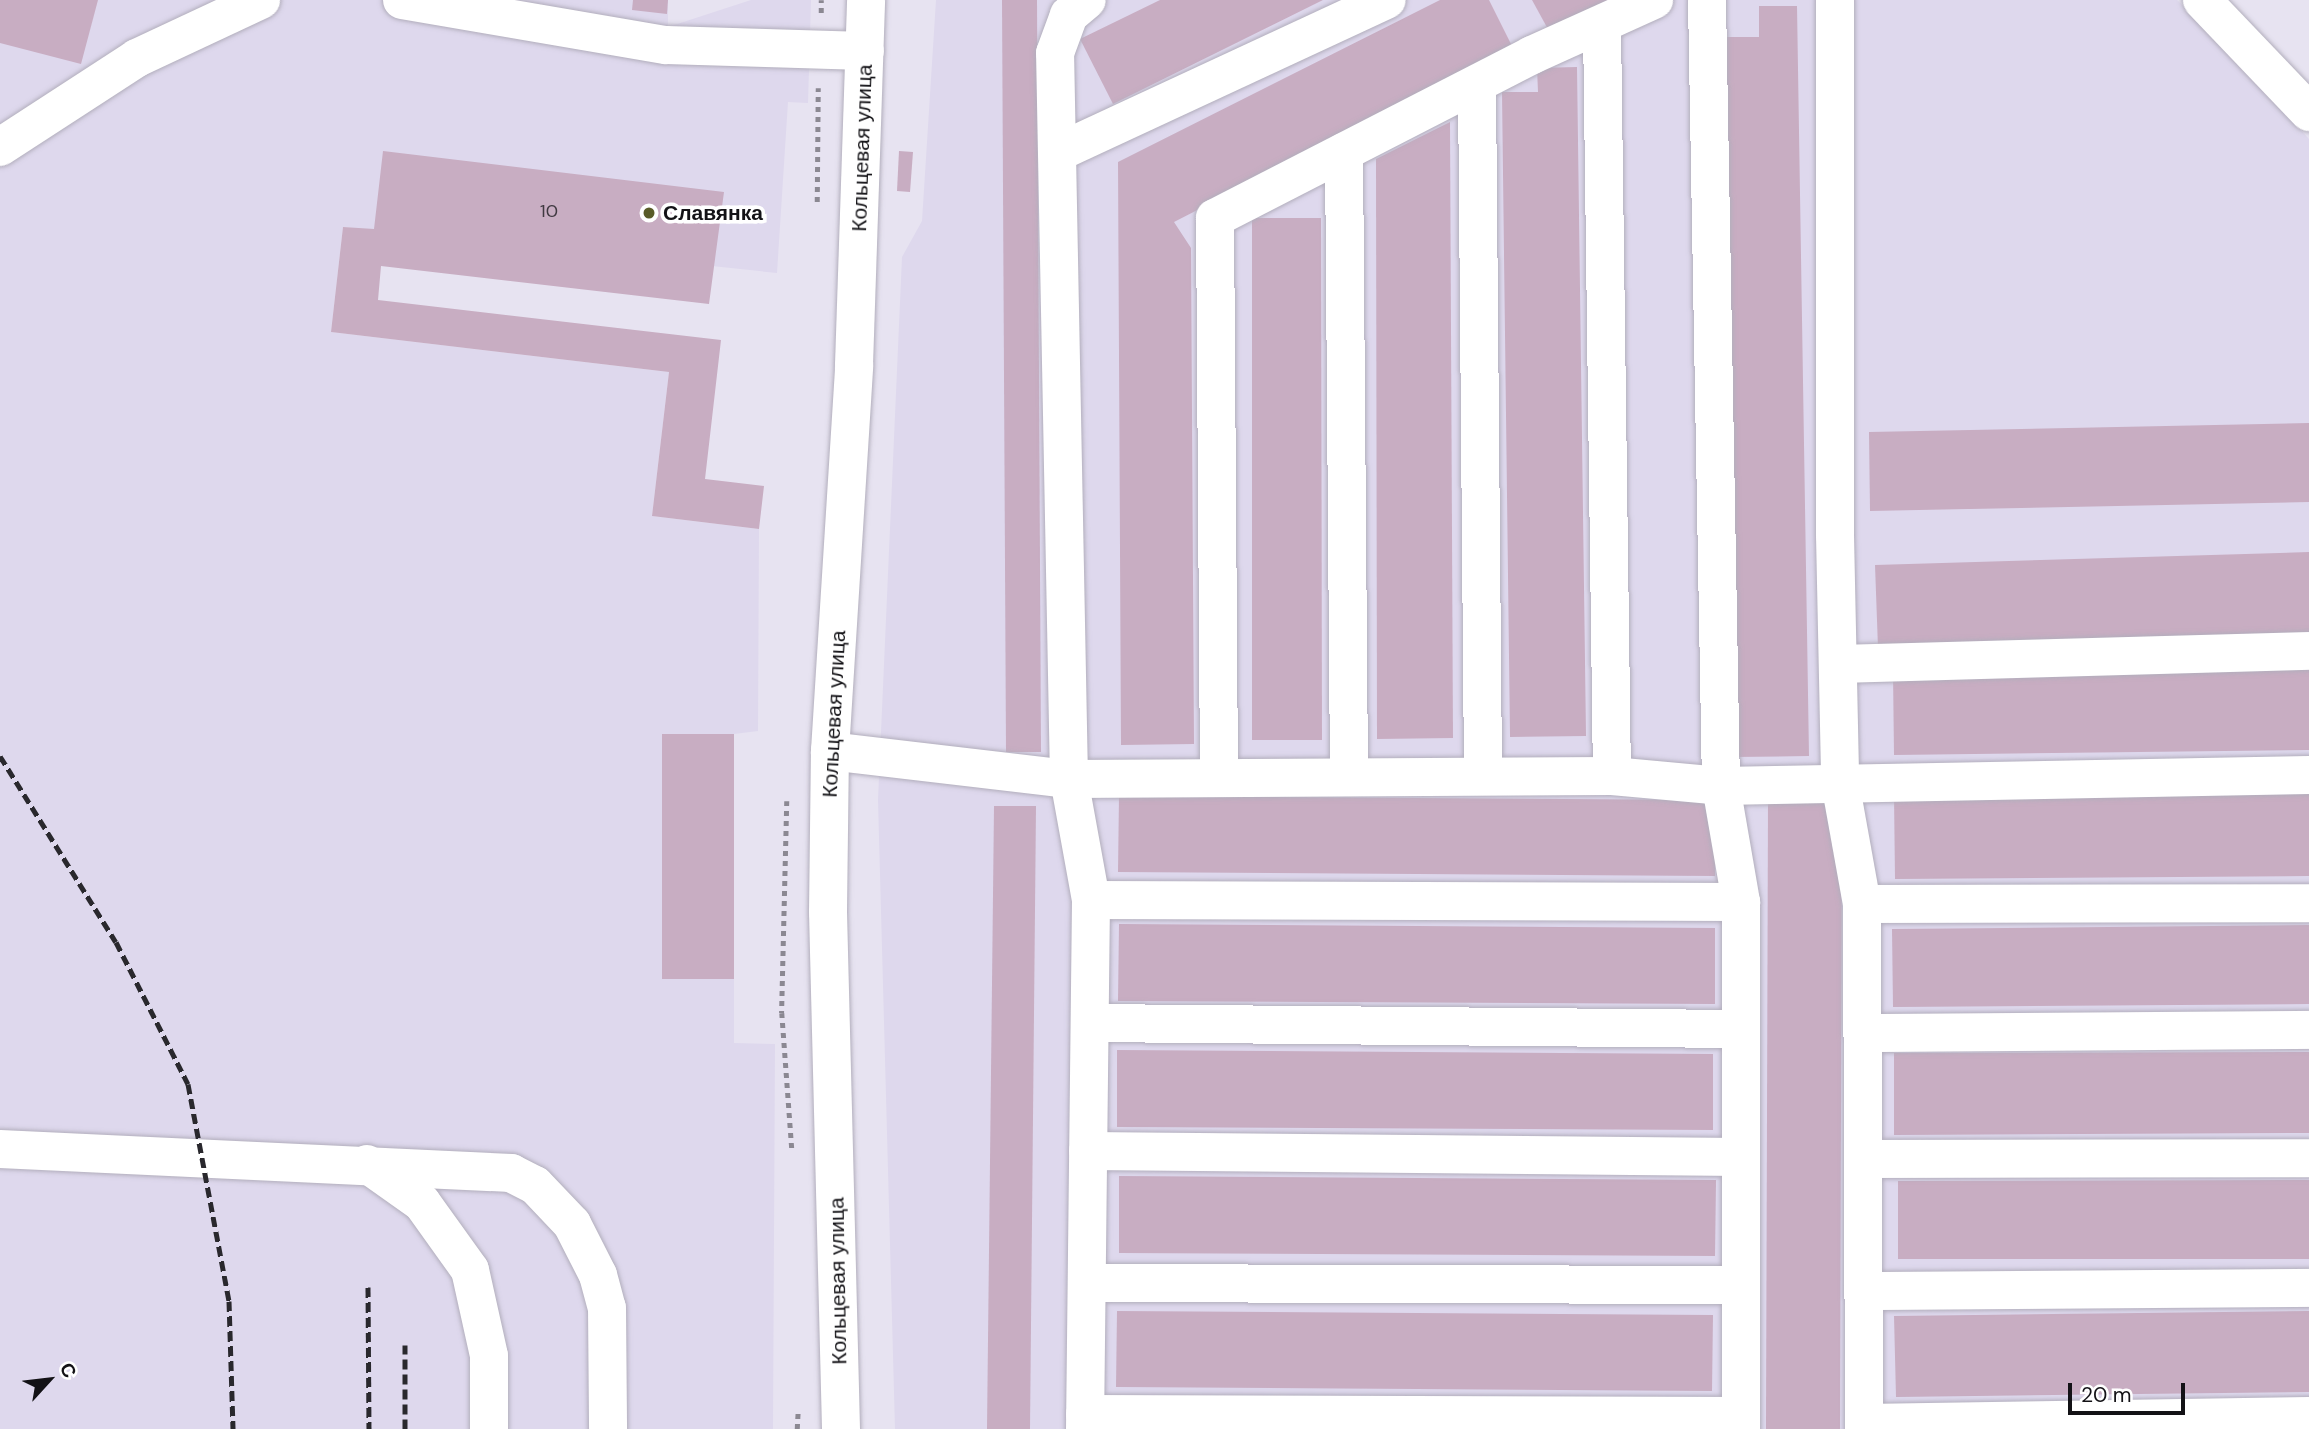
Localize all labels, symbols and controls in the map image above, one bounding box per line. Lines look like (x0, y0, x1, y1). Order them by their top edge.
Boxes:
street label: Кольцевая улица (846, 64, 878, 232)
house number: 10 (540, 200, 558, 222)
place label: Славянка (663, 200, 763, 226)
marker: Славянка (641, 205, 657, 221)
street label: Кольцевая улица (817, 630, 851, 798)
street label: Кольцевая улица (824, 1197, 852, 1365)
north arrow (14, 1345, 84, 1415)
text: С (54, 1358, 82, 1382)
scale bar (2071, 1370, 2188, 1414)
text: 20 m (2081, 1381, 2132, 1409)

